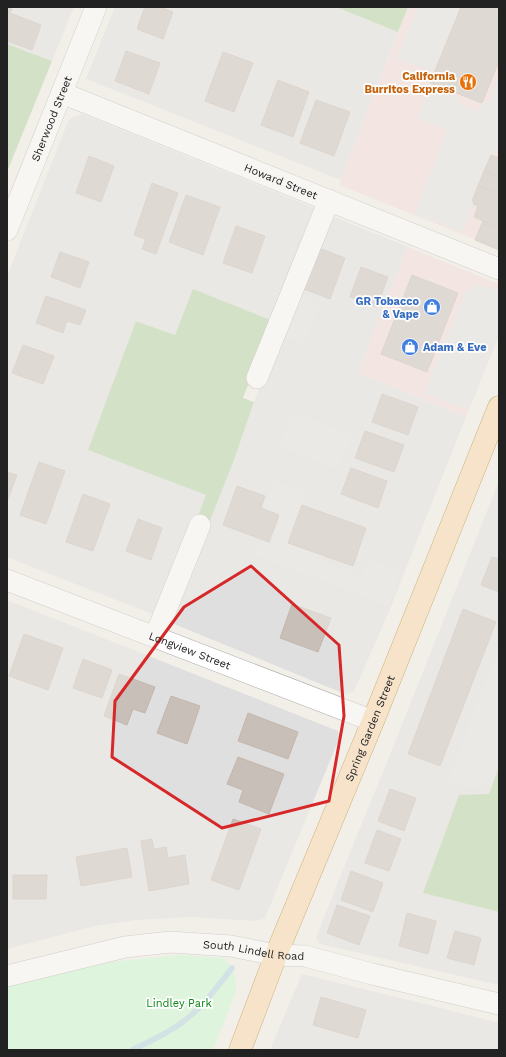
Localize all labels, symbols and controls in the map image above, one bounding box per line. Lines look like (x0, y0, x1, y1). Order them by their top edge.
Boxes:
place label: California Burritos Express (365, 70, 456, 96)
restaurant icon: California Burritos Express (458, 72, 478, 92)
street label: Sherwood Street (29, 74, 74, 163)
street label: Howard Street (242, 161, 320, 202)
place label: GR Tobacco & Vape (356, 295, 419, 321)
shop icon: GR Tobacco & Vape (422, 297, 442, 317)
shop icon: Adam & Eve (400, 337, 420, 357)
place label: Adam & Eve (423, 341, 487, 354)
street label: Longview Street (147, 629, 233, 672)
street label: Spring Garden Street (342, 673, 397, 783)
street label: South Lindell Road (203, 938, 305, 962)
park label: Lindley Park (146, 997, 212, 1010)

